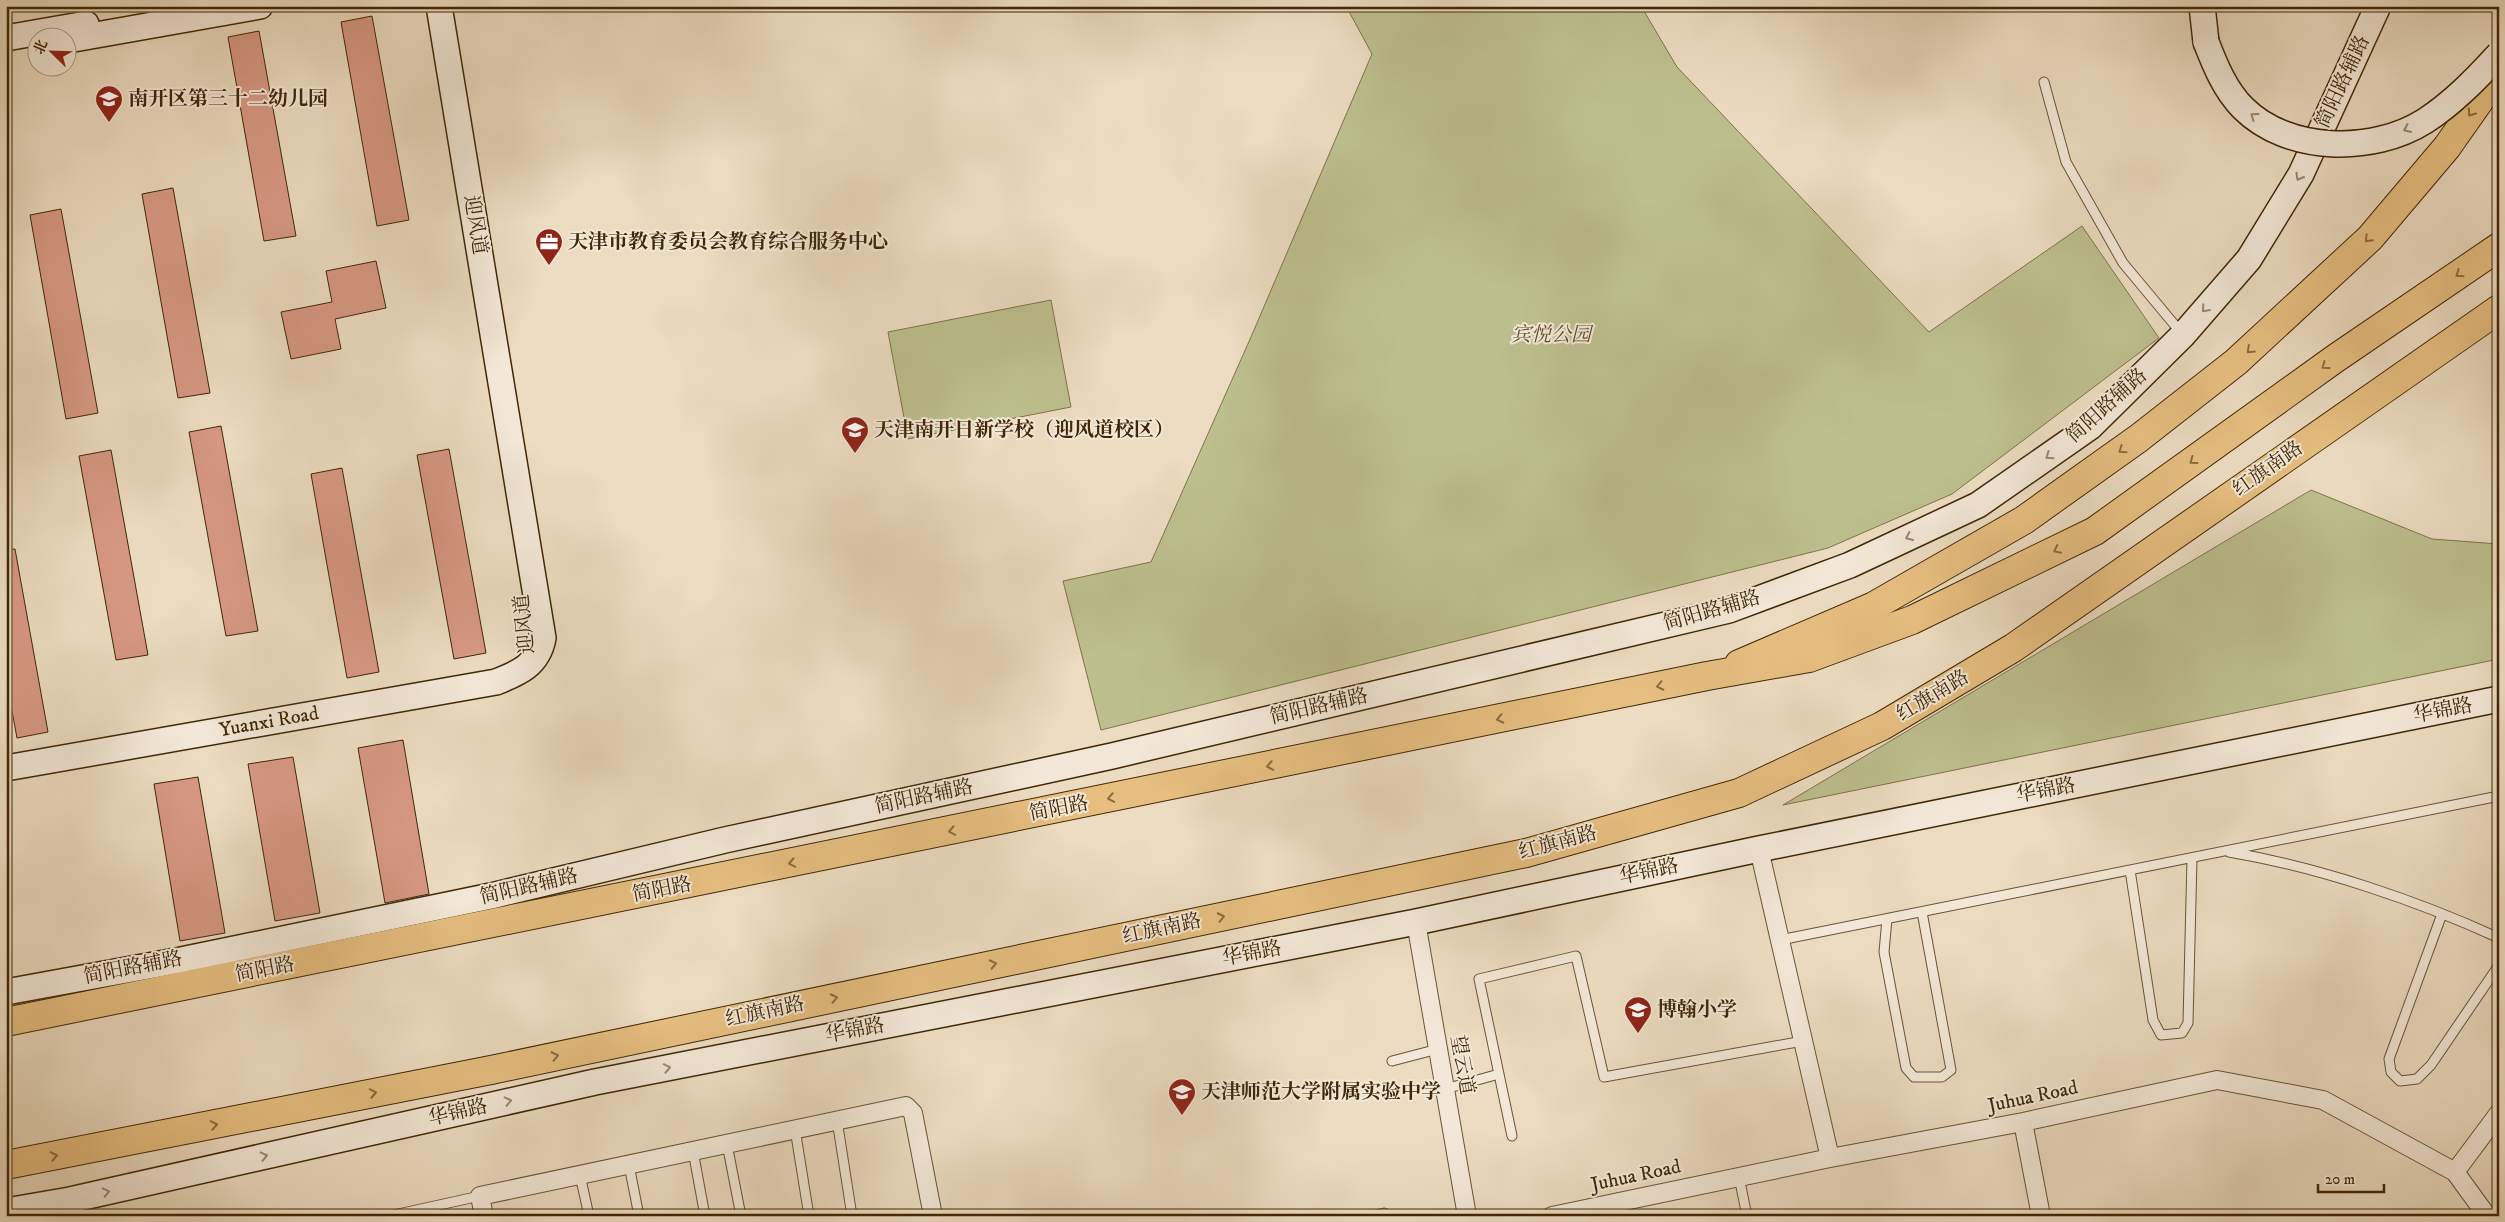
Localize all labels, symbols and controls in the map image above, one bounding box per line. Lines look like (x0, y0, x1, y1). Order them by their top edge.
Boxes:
north arrow (28, 28, 78, 78)
street label: 简阳路辅路 (2311, 31, 2375, 133)
text: 北 (30, 37, 52, 57)
school or university icon: 南开区第三十二幼儿园 (94, 84, 124, 123)
place label: 南开区第三十二幼儿园 (128, 87, 328, 112)
one-way arrow (2468, 108, 2477, 117)
one-way arrow (2250, 113, 2260, 122)
one-way arrow (2404, 123, 2413, 133)
one-way arrow (2295, 172, 2305, 181)
street label: 迎风道 (458, 193, 492, 257)
office icon: 天津市教育委员会教育综合服务中心 (534, 227, 564, 266)
place label: 天津市教育委员会教育综合服务中心 (568, 230, 888, 255)
one-way arrow (2365, 233, 2374, 242)
one-way arrow (2455, 268, 2464, 277)
one-way arrow (2202, 304, 2211, 313)
park label: 宾悦公园 (1511, 323, 1594, 348)
one-way arrow (2246, 344, 2255, 353)
one-way arrow (2321, 360, 2331, 369)
street label: 简阳路辅路 (2061, 363, 2153, 449)
school or university icon: 天津南开日新学校（迎风道校区） (840, 415, 870, 454)
place label: 天津南开日新学校（迎风道校区） (874, 418, 1174, 443)
street label: 红旗南路 (2228, 436, 2308, 502)
one-way arrow (2118, 444, 2128, 453)
one-way arrow (2045, 450, 2054, 459)
one-way arrow (2189, 455, 2198, 464)
one-way arrow (1905, 531, 1914, 541)
one-way arrow (2053, 543, 2062, 554)
street label: 简阳路辅路 (1660, 585, 1764, 637)
street label: 迎风道 (509, 593, 541, 655)
street label: 红旗南路 (1892, 665, 1974, 727)
one-way arrow (1655, 680, 1664, 690)
street label: 简阳路辅路 (1267, 684, 1371, 730)
street label: 华锦路 (2411, 693, 2475, 729)
street label: Yuanxi Road (217, 701, 321, 743)
one-way arrow (1496, 713, 1505, 723)
one-way arrow (1266, 760, 1274, 771)
street label: 华锦路 (2014, 773, 2078, 809)
street label: 简阳路辅路 (872, 774, 976, 820)
street label: 简阳路 (1027, 791, 1091, 827)
one-way arrow (1106, 793, 1115, 803)
street label: 红旗南路 (1516, 821, 1600, 865)
one-way arrow (947, 825, 956, 836)
street label: 华锦路 (1617, 854, 1681, 890)
one-way arrow (788, 857, 797, 868)
street label: 简阳路辅路 (477, 864, 581, 910)
street label: 简阳路 (630, 872, 694, 908)
street label: 红旗南路 (1120, 908, 1204, 950)
one-way arrow (1217, 912, 1225, 923)
street label: 华锦路 (1220, 936, 1284, 972)
street label: 简阳路辅路 (82, 946, 184, 990)
street label: 简阳路 (233, 952, 297, 988)
one-way arrow (989, 960, 998, 970)
street label: 红旗南路 (723, 991, 807, 1033)
one-way arrow (830, 993, 839, 1004)
school or university icon: 博翰小学 (1623, 995, 1653, 1034)
place label: 博翰小学 (1657, 998, 1737, 1023)
street label: 华锦路 (823, 1013, 887, 1049)
street label: 望云道 (1444, 1033, 1480, 1097)
one-way arrow (551, 1051, 560, 1062)
one-way arrow (663, 1063, 671, 1073)
street label: Juhua Road (1984, 1075, 2080, 1119)
school or university icon: 天津师范大学附属实验中学 (1167, 1077, 1197, 1116)
place label: 天津师范大学附属实验中学 (1201, 1080, 1441, 1105)
one-way arrow (369, 1088, 377, 1099)
street label: 华锦路 (426, 1094, 490, 1132)
one-way arrow (504, 1096, 513, 1107)
one-way arrow (209, 1120, 218, 1130)
one-way arrow (50, 1151, 59, 1161)
one-way arrow (260, 1151, 269, 1162)
street label: Juhua Road (1587, 1154, 1683, 1198)
scale bar (2318, 1162, 2384, 1194)
text: 20 m (2325, 1170, 2355, 1189)
one-way arrow (101, 1187, 110, 1198)

